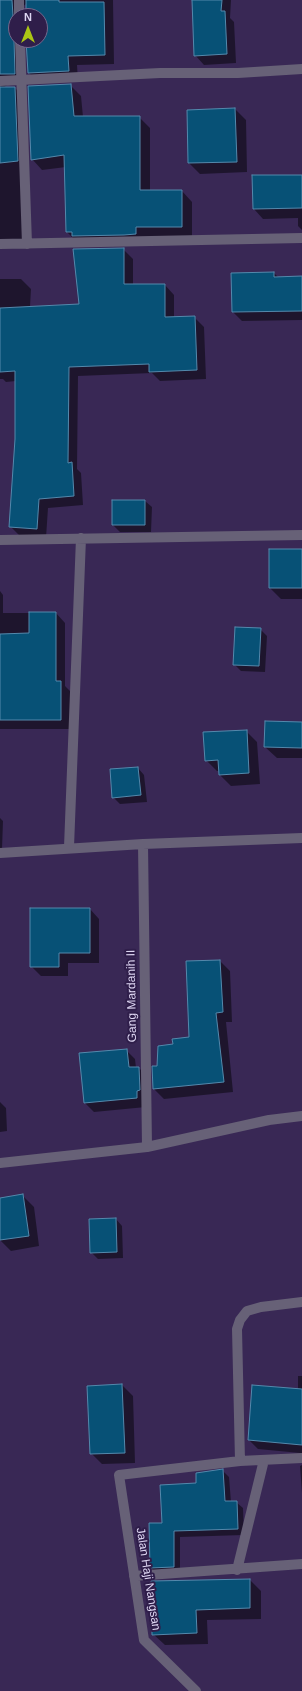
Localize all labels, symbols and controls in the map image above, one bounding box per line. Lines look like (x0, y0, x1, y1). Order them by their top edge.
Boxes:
north arrow (8, 8, 48, 48)
text: N (24, 11, 32, 23)
street label: Gang Mardanih II (124, 950, 140, 1042)
street label: Jalan Haji Nangsan (133, 1526, 163, 1632)

